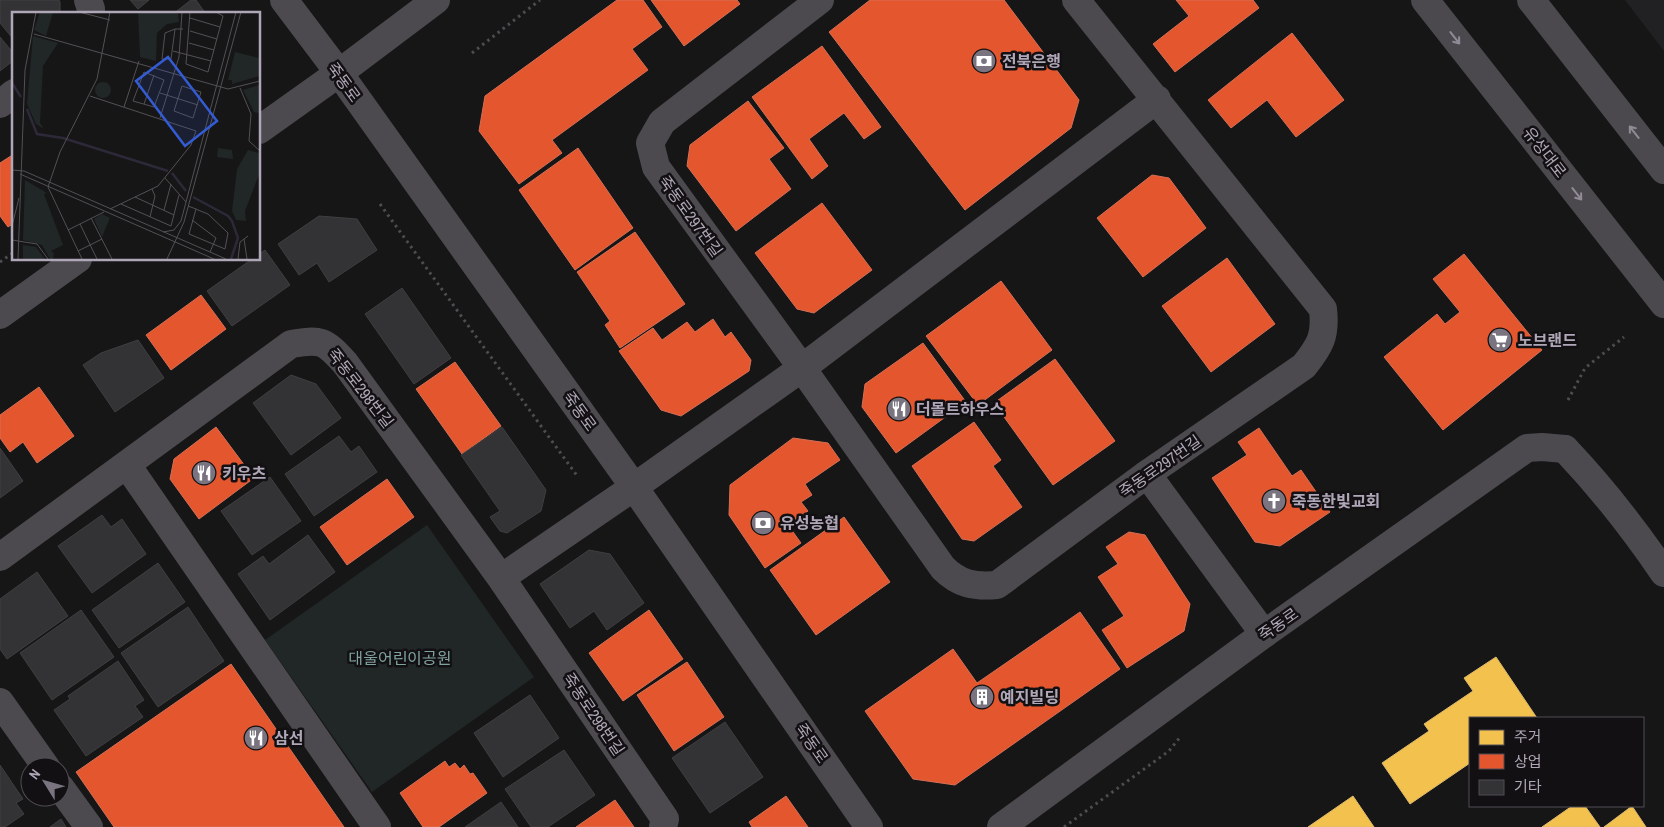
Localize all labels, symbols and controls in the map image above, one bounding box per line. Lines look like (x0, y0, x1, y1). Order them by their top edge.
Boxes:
inset map (12, 12, 260, 260)
one-way arrow (1450, 31, 1461, 44)
bank icon: 전북은행 (971, 48, 997, 74)
place label: 전북은행 (1002, 50, 1061, 72)
street label: 죽동로 (322, 58, 366, 107)
street label: 유성대로 (1518, 122, 1572, 182)
one-way arrow (1629, 125, 1639, 139)
street label: 죽동로297번길 (654, 171, 728, 261)
one-way arrow (1572, 187, 1583, 200)
supermarket icon: 노브랜드 (1487, 327, 1513, 353)
place label: 노브랜드 (1518, 329, 1577, 351)
street label: 죽동로298번길 (323, 344, 399, 432)
street label: 죽동로 (558, 387, 602, 436)
restaurant icon: 더몰트하우스 (886, 396, 912, 422)
place label: 더몰트하우스 (916, 398, 1005, 420)
street label: 죽동로297번길 (1115, 430, 1205, 502)
restaurant icon: 키우츠 (191, 460, 217, 486)
place label: 키우츠 (222, 462, 266, 484)
church icon: 죽동한빛교회 (1261, 488, 1287, 514)
place label: 죽동한빛교회 (1292, 490, 1380, 512)
bank icon: 유성농협 (750, 510, 776, 536)
place label: 유성농협 (780, 512, 839, 534)
street label: 죽동로 (1254, 602, 1303, 646)
park label: 대울어린이공원 (348, 647, 452, 669)
street label: 죽동로298번길 (558, 668, 630, 760)
building icon: 예지빌딩 (969, 684, 995, 710)
place label: 예지빌딩 (1000, 686, 1059, 708)
legend (1469, 717, 1644, 807)
street label: 죽동로 (790, 719, 834, 768)
restaurant icon: 삼선 (243, 725, 269, 751)
text: 주거 (1514, 726, 1542, 747)
place label: 삼선 (274, 727, 303, 749)
text: 상업 (1514, 751, 1542, 772)
north arrow (20, 757, 70, 807)
text: N (25, 765, 44, 783)
text: 기타 (1514, 776, 1542, 797)

